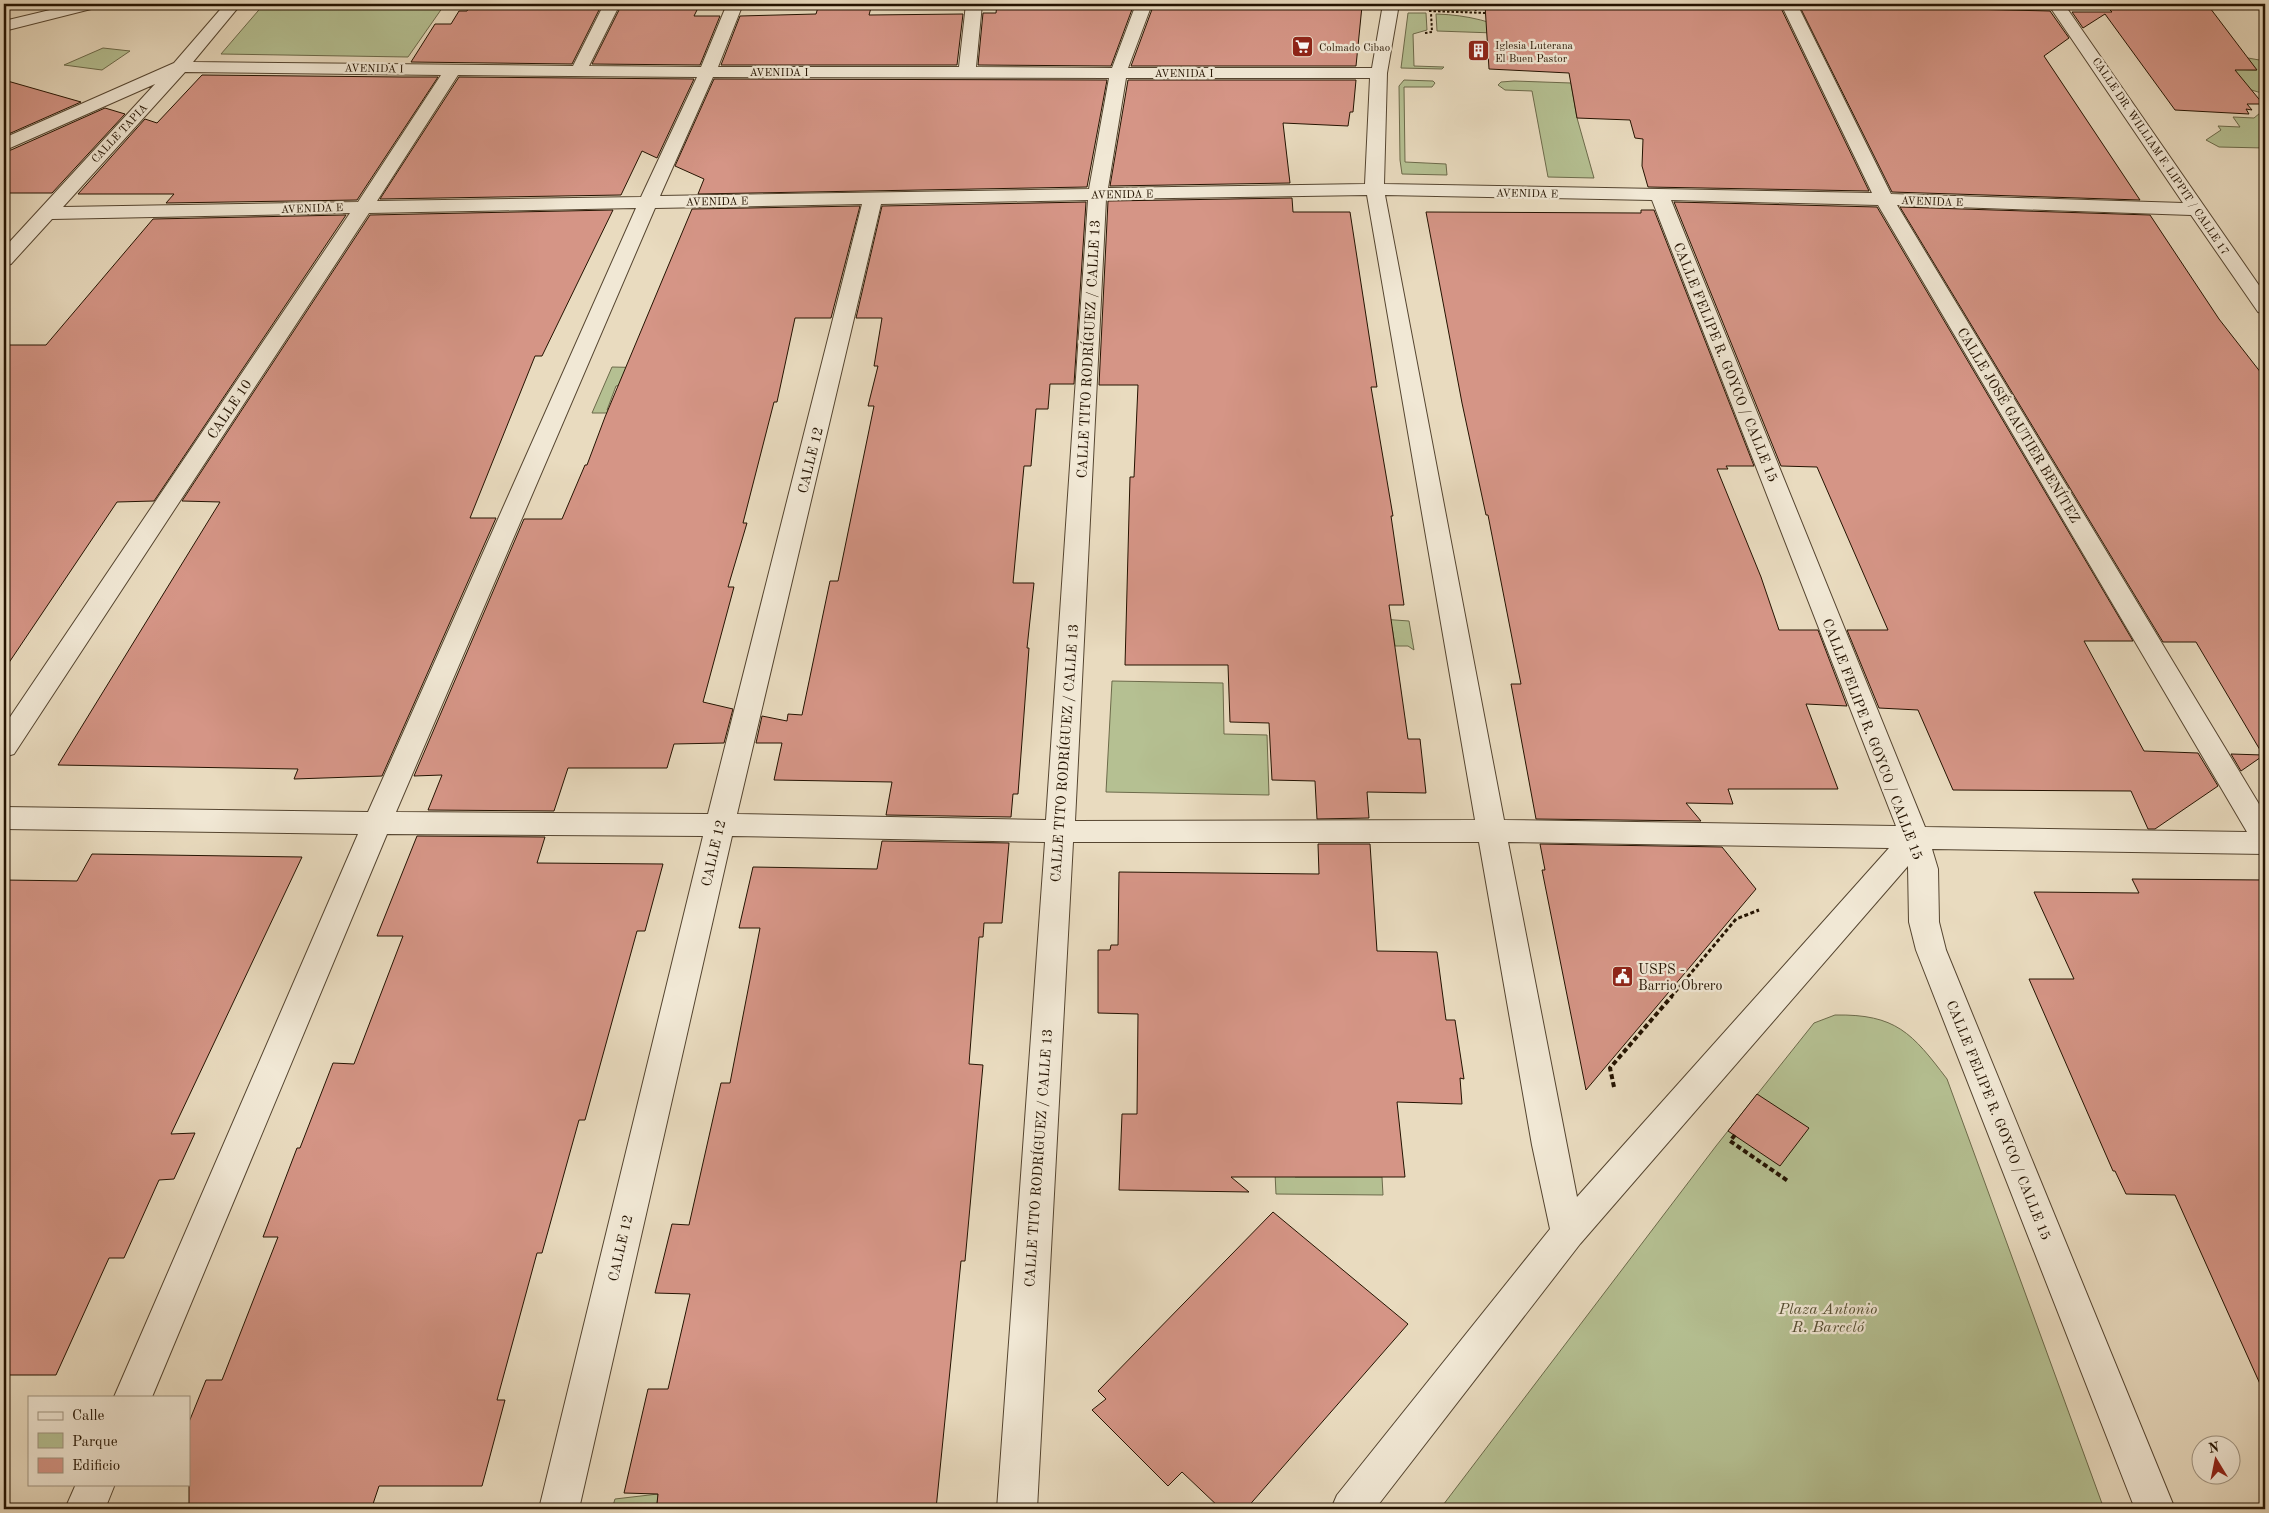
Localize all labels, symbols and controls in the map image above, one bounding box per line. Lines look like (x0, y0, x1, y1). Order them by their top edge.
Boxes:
supermarket icon: Colmado Cibao (1291, 35, 1315, 59)
building icon: Iglesia Luterana El Buen Pastor (1467, 39, 1491, 63)
place label: Iglesia Luterana El Buen Pastor (1495, 41, 1574, 65)
place label: Colmado Cibao (1319, 43, 1390, 54)
street label: CALLE DR. WILLIAM F. LIPPIT / CALLE 17 (2089, 56, 2230, 257)
street label: AVENIDA I (344, 63, 404, 76)
street label: AVENIDA I (749, 68, 809, 79)
street label: AVENIDA I (1154, 69, 1214, 80)
street label: CALLE TAPIA (90, 102, 151, 166)
street label: AVENIDA E (1496, 188, 1558, 201)
street label: AVENIDA E (1091, 189, 1153, 202)
street label: AVENIDA E (686, 196, 748, 209)
street label: AVENIDA E (1901, 196, 1963, 209)
street label: AVENIDA E (281, 203, 343, 216)
street label: CALLE TITO RODRÍGUEZ / CALLE 13 (1072, 219, 1103, 479)
street label: CALLE FELIPE R. GOYCO / CALLE 15 (1670, 241, 1780, 484)
street label: CALLE JOSÉ GAUTIER BENÍTEZ (1954, 324, 2085, 526)
street label: CALLE 10 (205, 377, 255, 442)
street label: CALLE 12 (796, 426, 826, 495)
street label: CALLE FELIPE R. GOYCO / CALLE 15 (1819, 617, 1925, 862)
street label: CALLE TITO RODRÍGUEZ / CALLE 13 (1046, 623, 1081, 883)
street label: CALLE 12 (700, 819, 728, 888)
place label: USPS - Barrio Obrero (1638, 963, 1723, 993)
public building icon: USPS - Barrio Obrero (1610, 965, 1634, 989)
street label: CALLE FELIPE R. GOYCO / CALLE 15 (1943, 999, 2053, 1242)
street label: CALLE TITO RODRÍGUEZ / CALLE 13 (1020, 1028, 1055, 1288)
street label: CALLE 12 (607, 1214, 635, 1283)
park label: Plaza Antonio R. Barceló (1778, 1302, 1877, 1336)
legend (28, 1396, 190, 1486)
text: Calle (72, 1409, 105, 1424)
text: Parque (72, 1435, 118, 1450)
north arrow (2192, 1436, 2242, 1486)
text: N (2207, 1440, 2221, 1456)
text: Edificio (72, 1459, 120, 1474)

